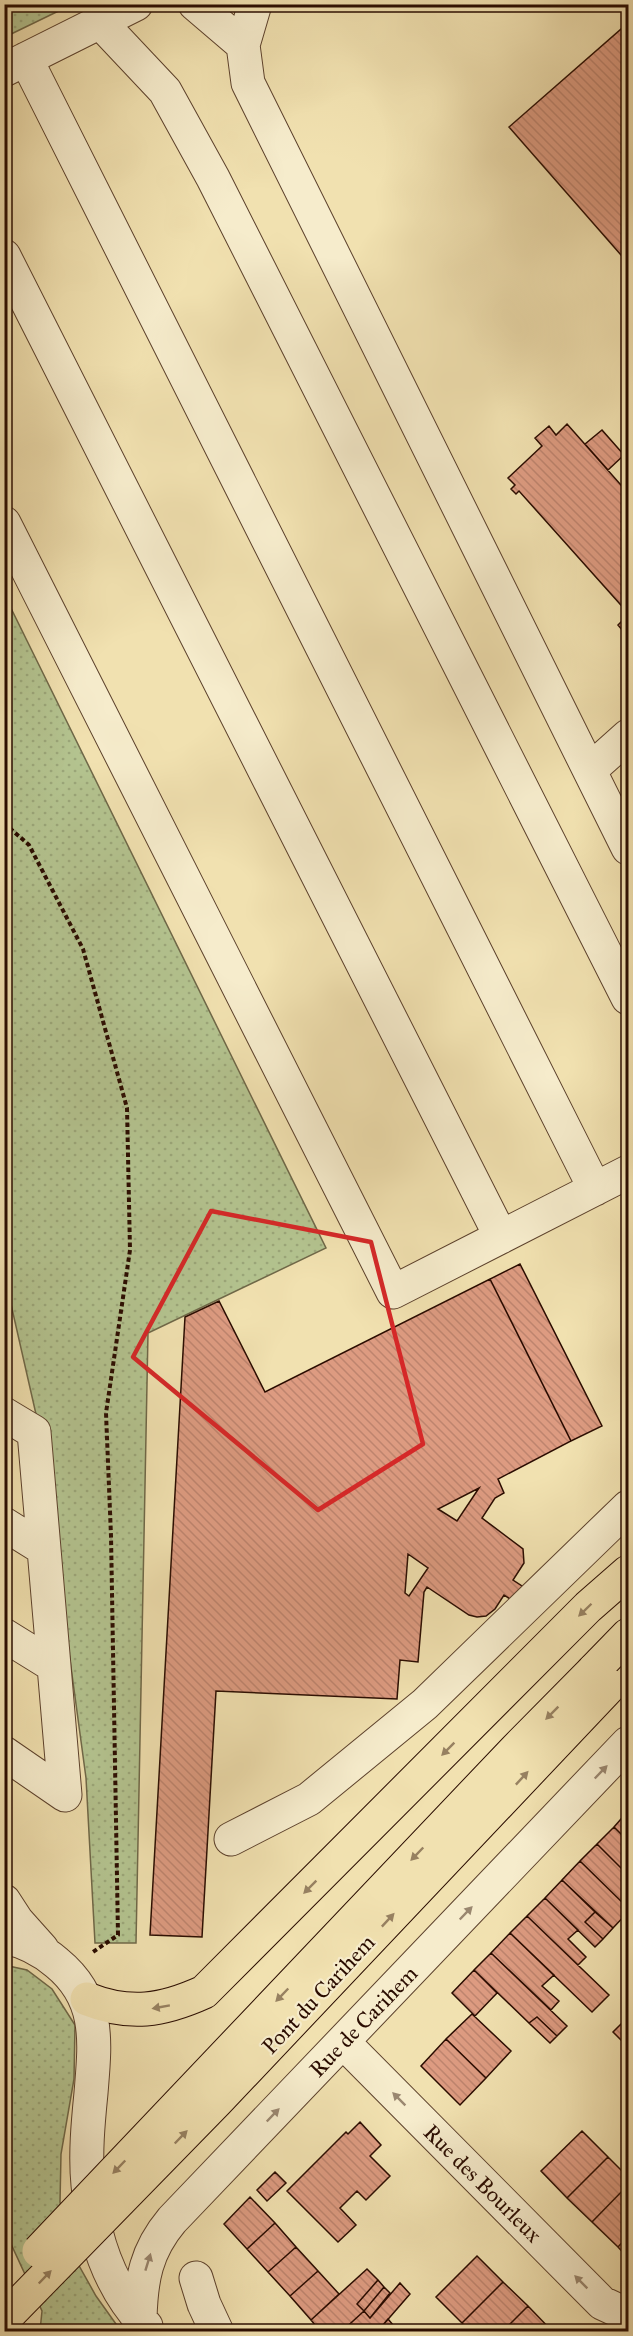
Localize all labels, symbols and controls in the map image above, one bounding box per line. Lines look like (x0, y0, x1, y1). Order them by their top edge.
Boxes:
one-way arrow (578, 1603, 592, 1617)
one-way arrow (545, 1705, 559, 1719)
one-way arrow (441, 1742, 455, 1756)
one-way arrow (593, 1766, 607, 1780)
one-way arrow (515, 1771, 529, 1786)
one-way arrow (410, 1846, 424, 1860)
one-way arrow (303, 1880, 317, 1895)
one-way arrow (459, 1906, 473, 1921)
one-way arrow (381, 1913, 394, 1928)
street label: Pont du Carihem (256, 1929, 381, 2060)
street label: Rue de Carihem (304, 1960, 424, 2083)
one-way arrow (276, 1988, 290, 2002)
one-way arrow (151, 2003, 170, 2012)
one-way arrow (393, 2093, 407, 2107)
one-way arrow (266, 2107, 280, 2122)
street label: Rue des Bourleux (418, 2119, 548, 2248)
one-way arrow (174, 2131, 188, 2145)
one-way arrow (112, 2159, 126, 2174)
one-way arrow (144, 2253, 153, 2271)
one-way arrow (38, 2270, 52, 2284)
one-way arrow (575, 2276, 589, 2290)

